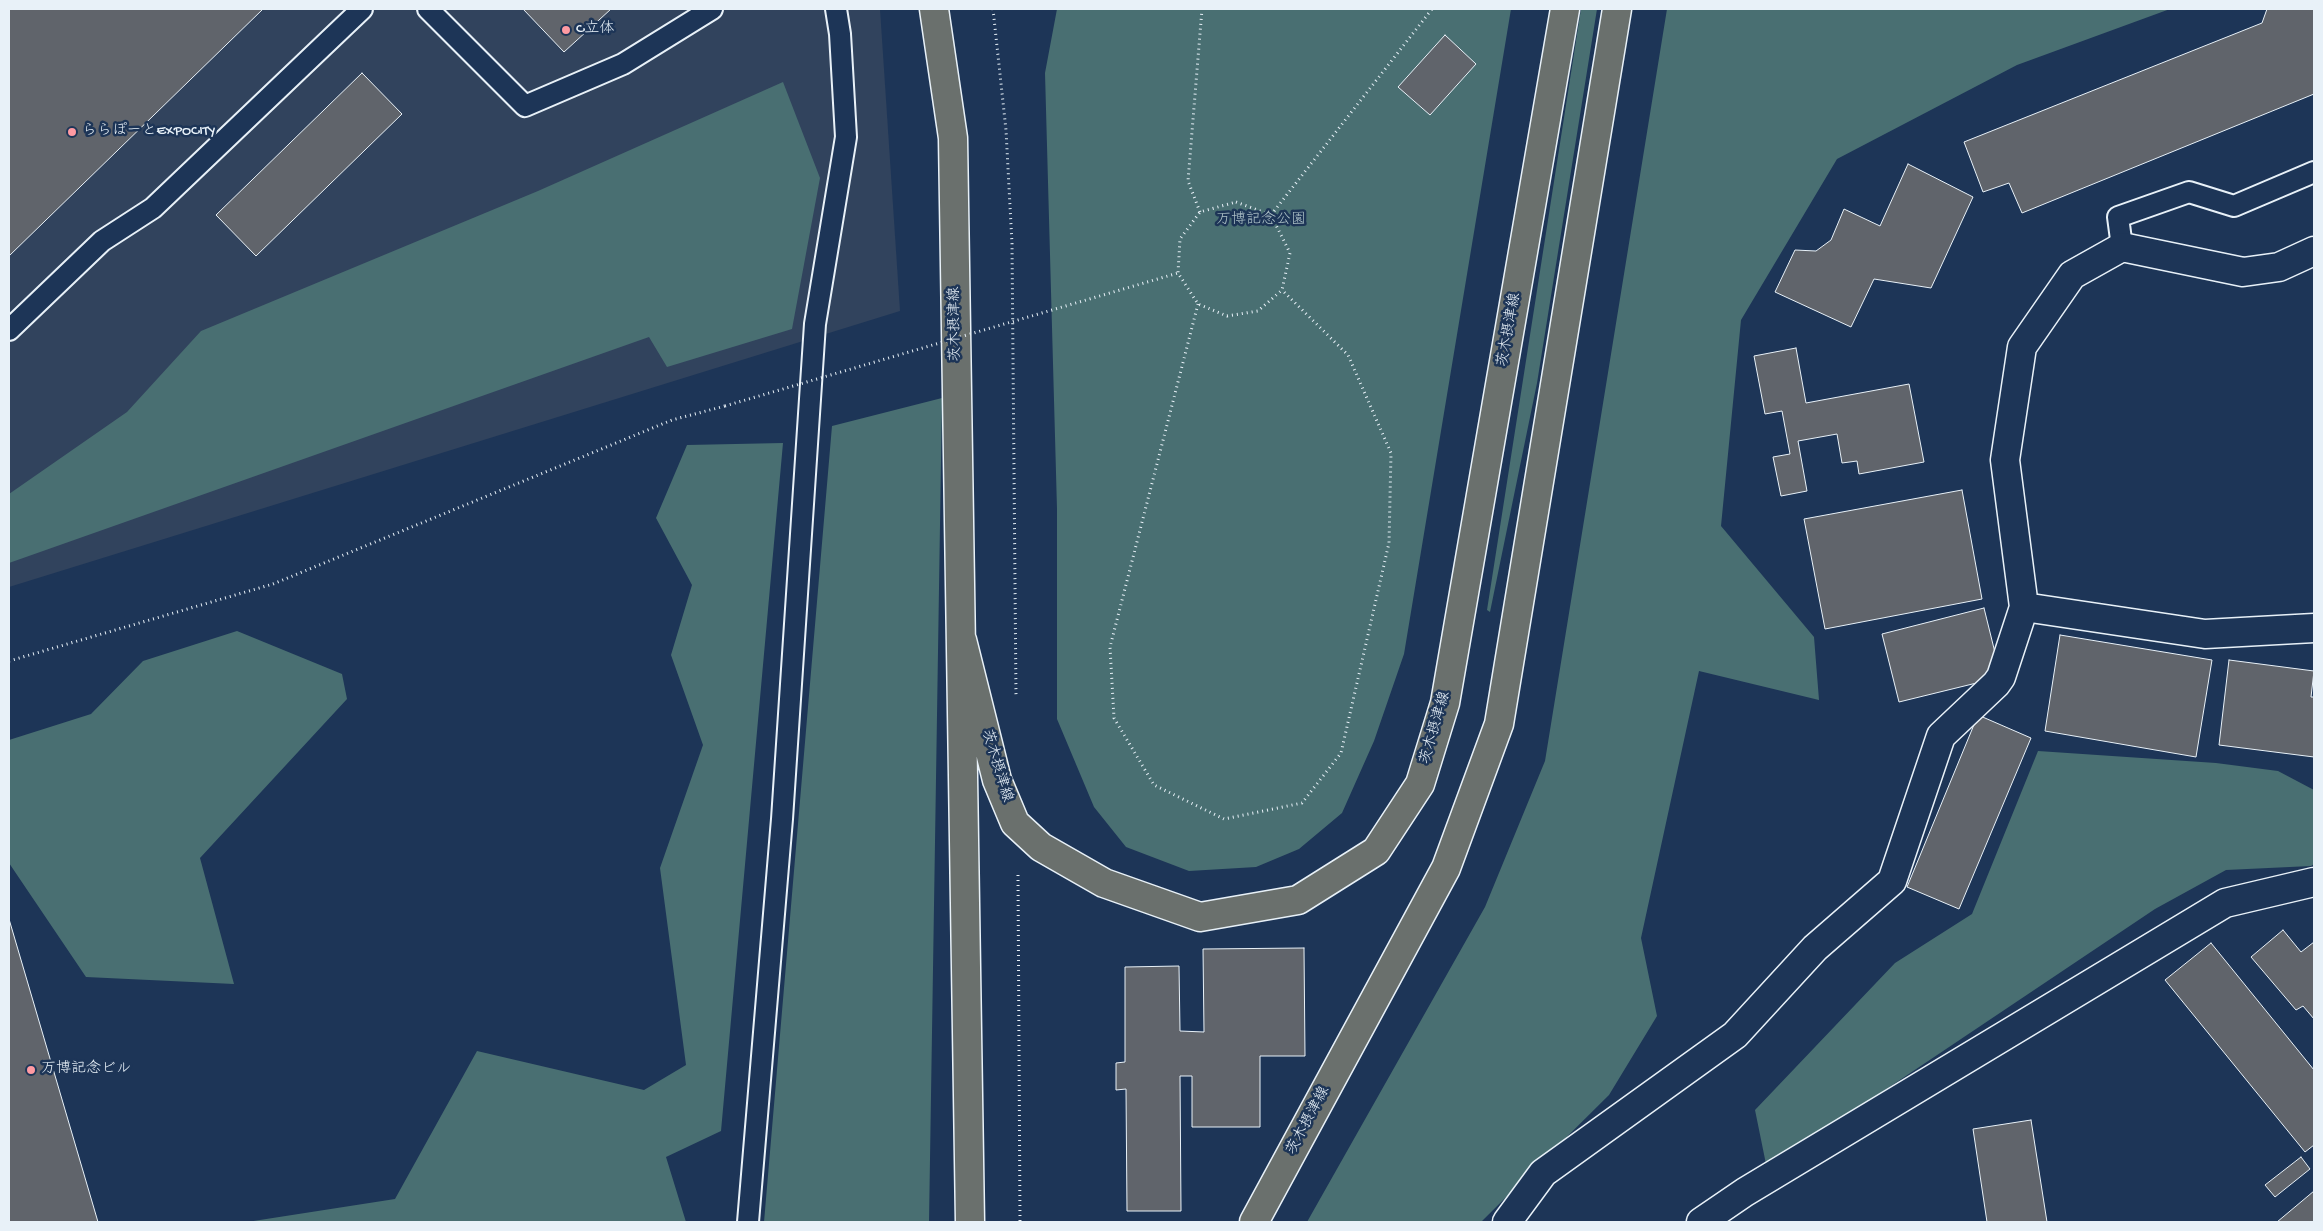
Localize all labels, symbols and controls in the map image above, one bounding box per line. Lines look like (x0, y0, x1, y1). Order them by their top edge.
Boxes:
place label: C立体 (576, 21, 614, 39)
marker: C立体 (560, 24, 572, 36)
place label: ららぽーとEXPOCITY (82, 123, 215, 141)
marker: ららぽーとEXPOCITY (66, 126, 78, 138)
park label: 万博記念公園 (1216, 212, 1306, 230)
street label: 茨木摂津線 (946, 286, 966, 362)
street label: 茨木摂津線 (1495, 292, 1525, 368)
street label: 茨木摂津線 (1417, 689, 1455, 767)
street label: 茨木摂津線 (976, 728, 1016, 804)
place label: 万博記念ビル (41, 1061, 131, 1079)
marker: 万博記念ビル (25, 1064, 37, 1076)
street label: 茨木摂津線 (1283, 1084, 1335, 1158)

